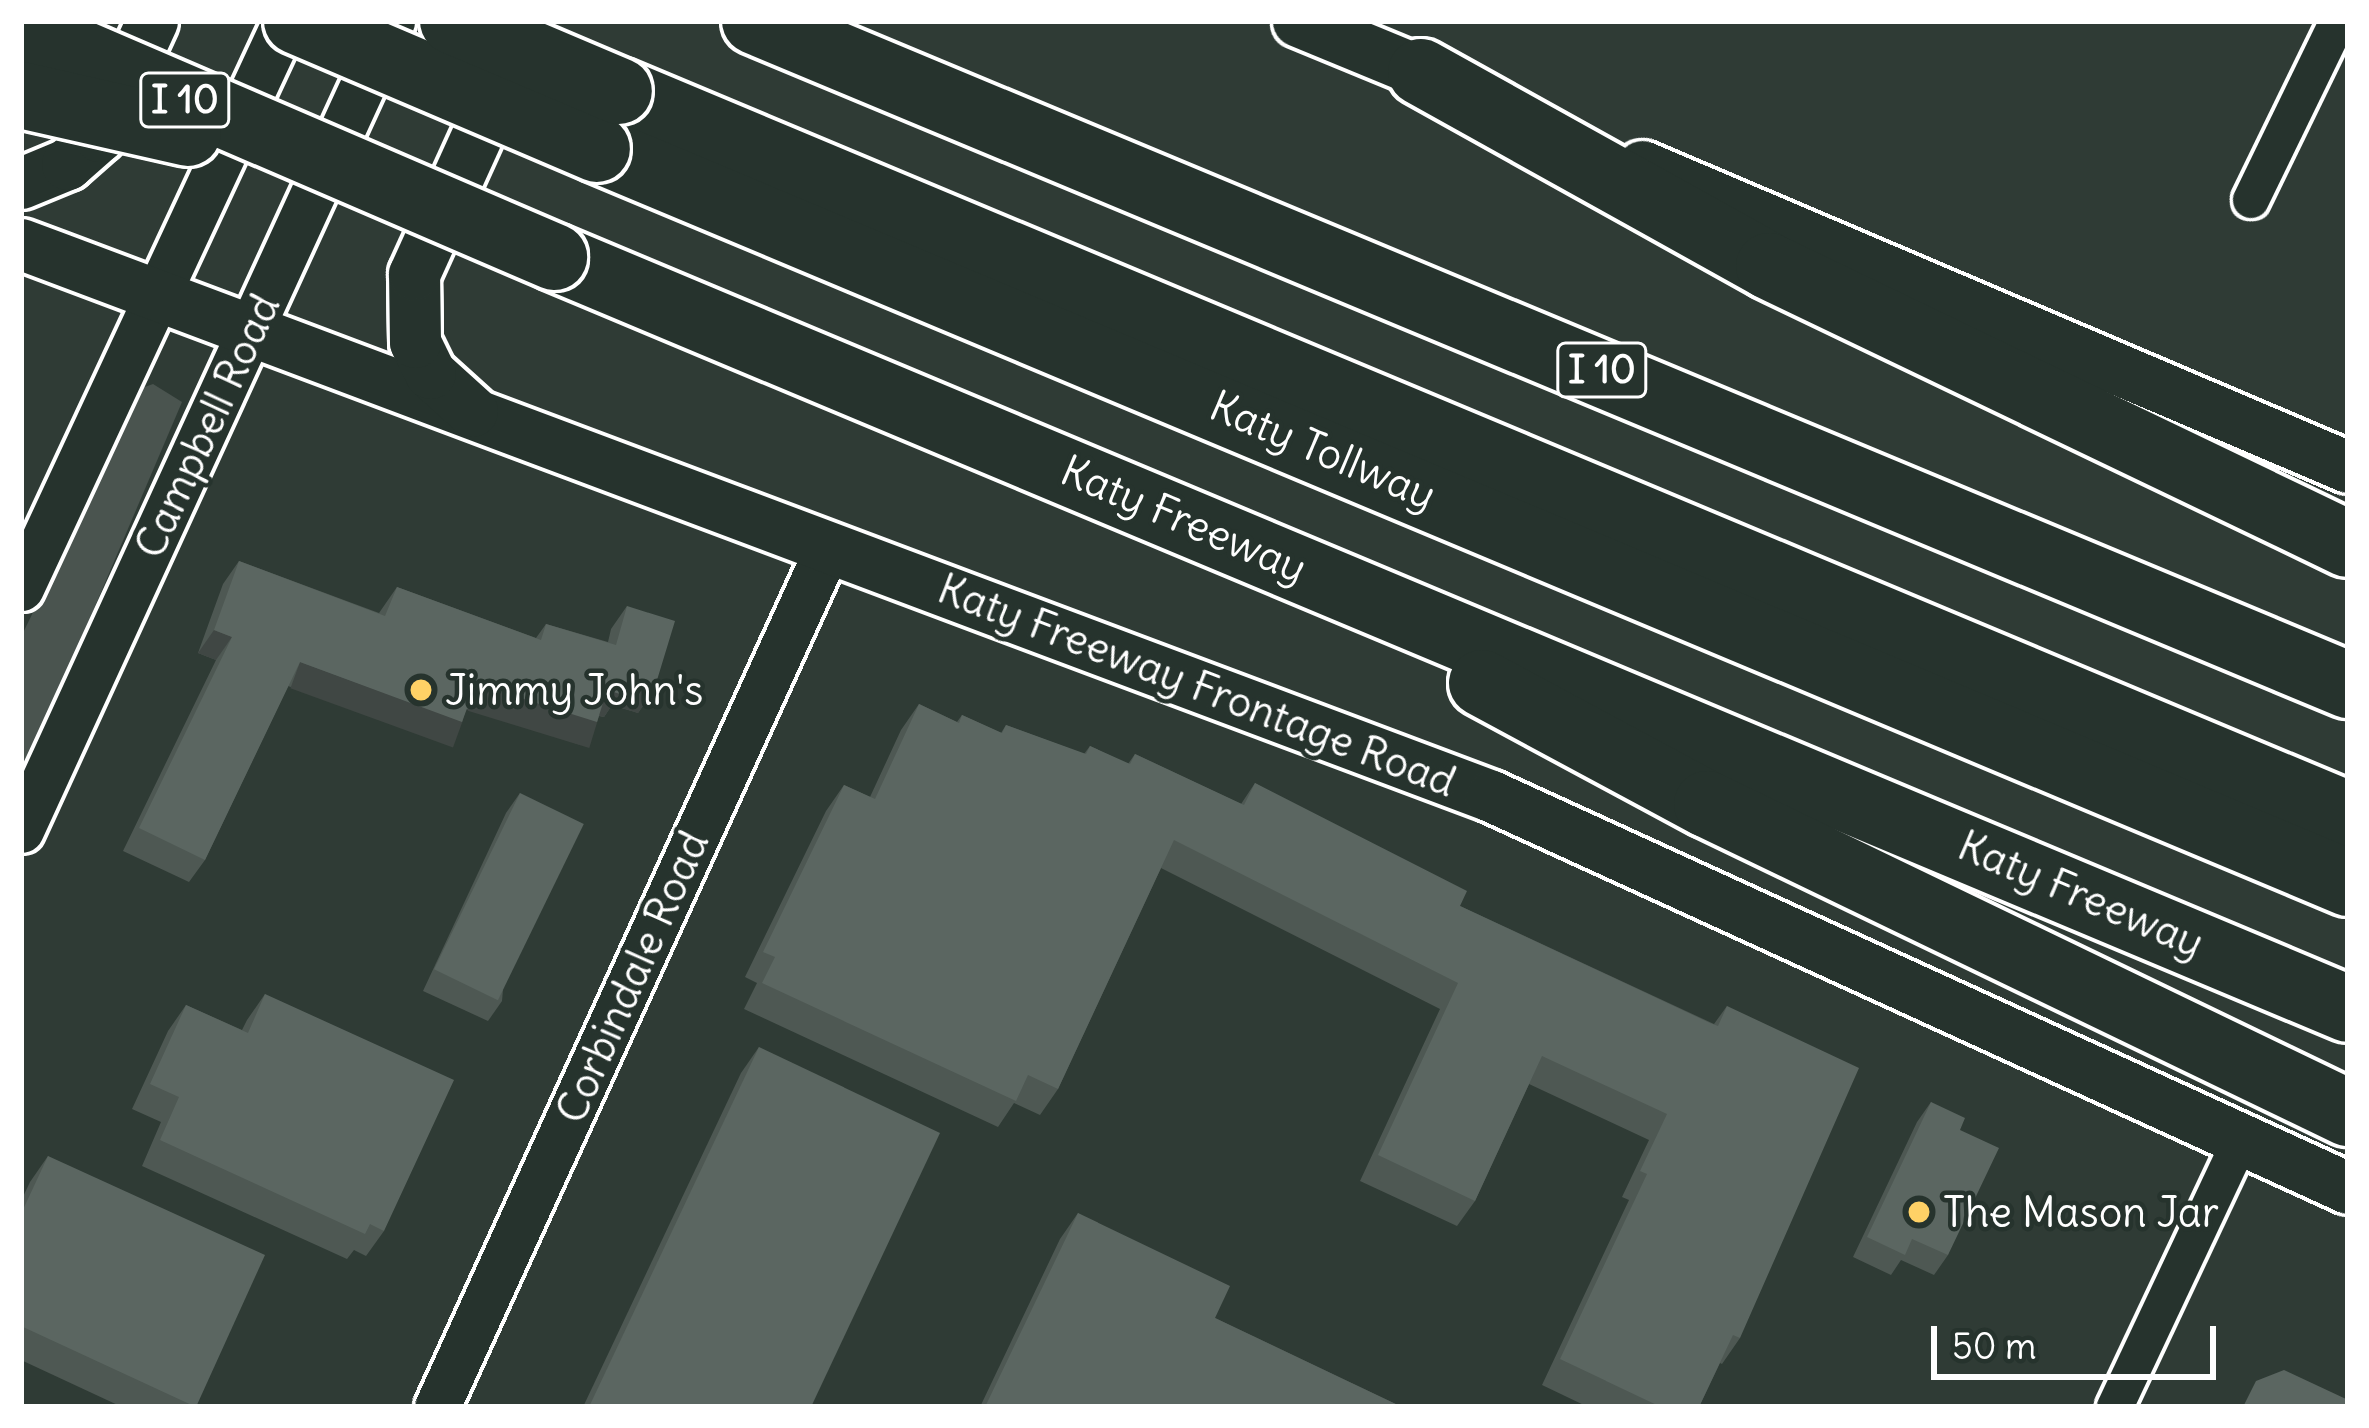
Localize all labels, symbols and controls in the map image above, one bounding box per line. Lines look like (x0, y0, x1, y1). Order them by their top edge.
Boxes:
road number: I 10 (137, 67, 233, 133)
street label: Campbell Road (124, 286, 290, 566)
road number: I 10 (1554, 337, 1650, 403)
street label: Katy Tollway (1203, 380, 1443, 520)
street label: Katy Freeway (1054, 445, 1314, 593)
street label: Katy Freeway Frontage Road (931, 563, 1463, 807)
place label: Jimmy John's (445, 665, 703, 715)
marker: Jimmy John's (408, 677, 434, 703)
street label: Katy Freeway (1951, 820, 2211, 968)
street label: Corbindale Road (545, 823, 719, 1131)
place label: The Mason Jar (1943, 1187, 2219, 1237)
marker: The Mason Jar (1906, 1199, 1932, 1225)
scale bar (1937, 1302, 2222, 1376)
text: 50 m (1952, 1324, 2037, 1369)

